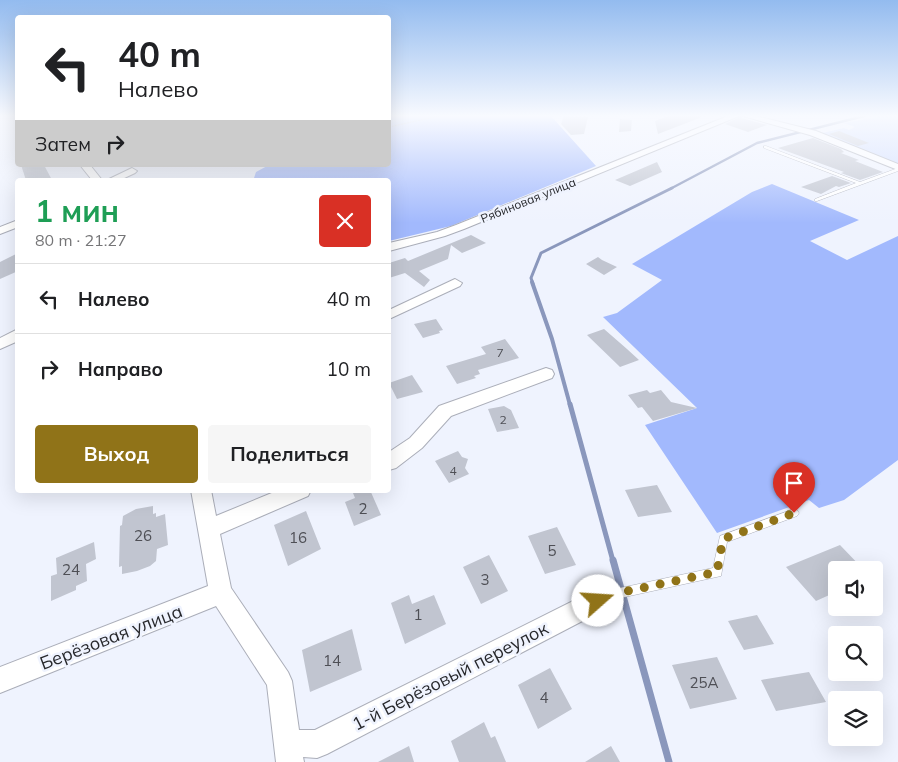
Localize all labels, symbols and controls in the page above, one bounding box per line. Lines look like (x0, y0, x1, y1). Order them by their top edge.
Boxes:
text: 40 m (118, 32, 201, 76)
icon: left (35, 35, 100, 100)
text: Налево (118, 75, 198, 103)
icon: right (101, 130, 129, 158)
text: Затем (35, 132, 91, 156)
street label: Рябиновая улица (478, 174, 578, 226)
text: 1 мин (35, 192, 119, 230)
button: close (319, 195, 371, 247)
text: 80 m · 21:27 (35, 230, 127, 250)
icon: left (35, 285, 63, 313)
text: Налево (78, 287, 150, 311)
text: 40 m (327, 287, 371, 311)
house number: 7 (496, 345, 504, 360)
icon: right (35, 355, 63, 383)
text: Направо (78, 357, 163, 381)
text: 10 m (327, 357, 371, 381)
house number: 2 (499, 412, 507, 427)
button: Выход (35, 425, 198, 483)
button: Поделиться (208, 425, 371, 483)
pin (773, 462, 815, 513)
house number: 4 (449, 463, 457, 478)
icon: arrive (780, 469, 808, 497)
house number: 2 (358, 499, 368, 518)
house number: 26 (134, 526, 152, 545)
house number: 16 (289, 528, 307, 547)
house number: 5 (547, 541, 557, 560)
house number: 24 (62, 560, 80, 579)
map controls (828, 561, 883, 746)
button: sound (828, 561, 883, 616)
house number: 3 (480, 570, 490, 589)
position arrow (571, 574, 623, 626)
street label: Берёзовая улица (36, 599, 186, 675)
house number: 1 (413, 605, 423, 624)
street label: 1-й Берёзовый переулок (348, 616, 552, 735)
button: search (828, 626, 883, 681)
house number: 14 (323, 651, 341, 670)
house number: 25А (689, 673, 719, 692)
house number: 4 (539, 688, 549, 707)
button: layers (828, 691, 883, 746)

